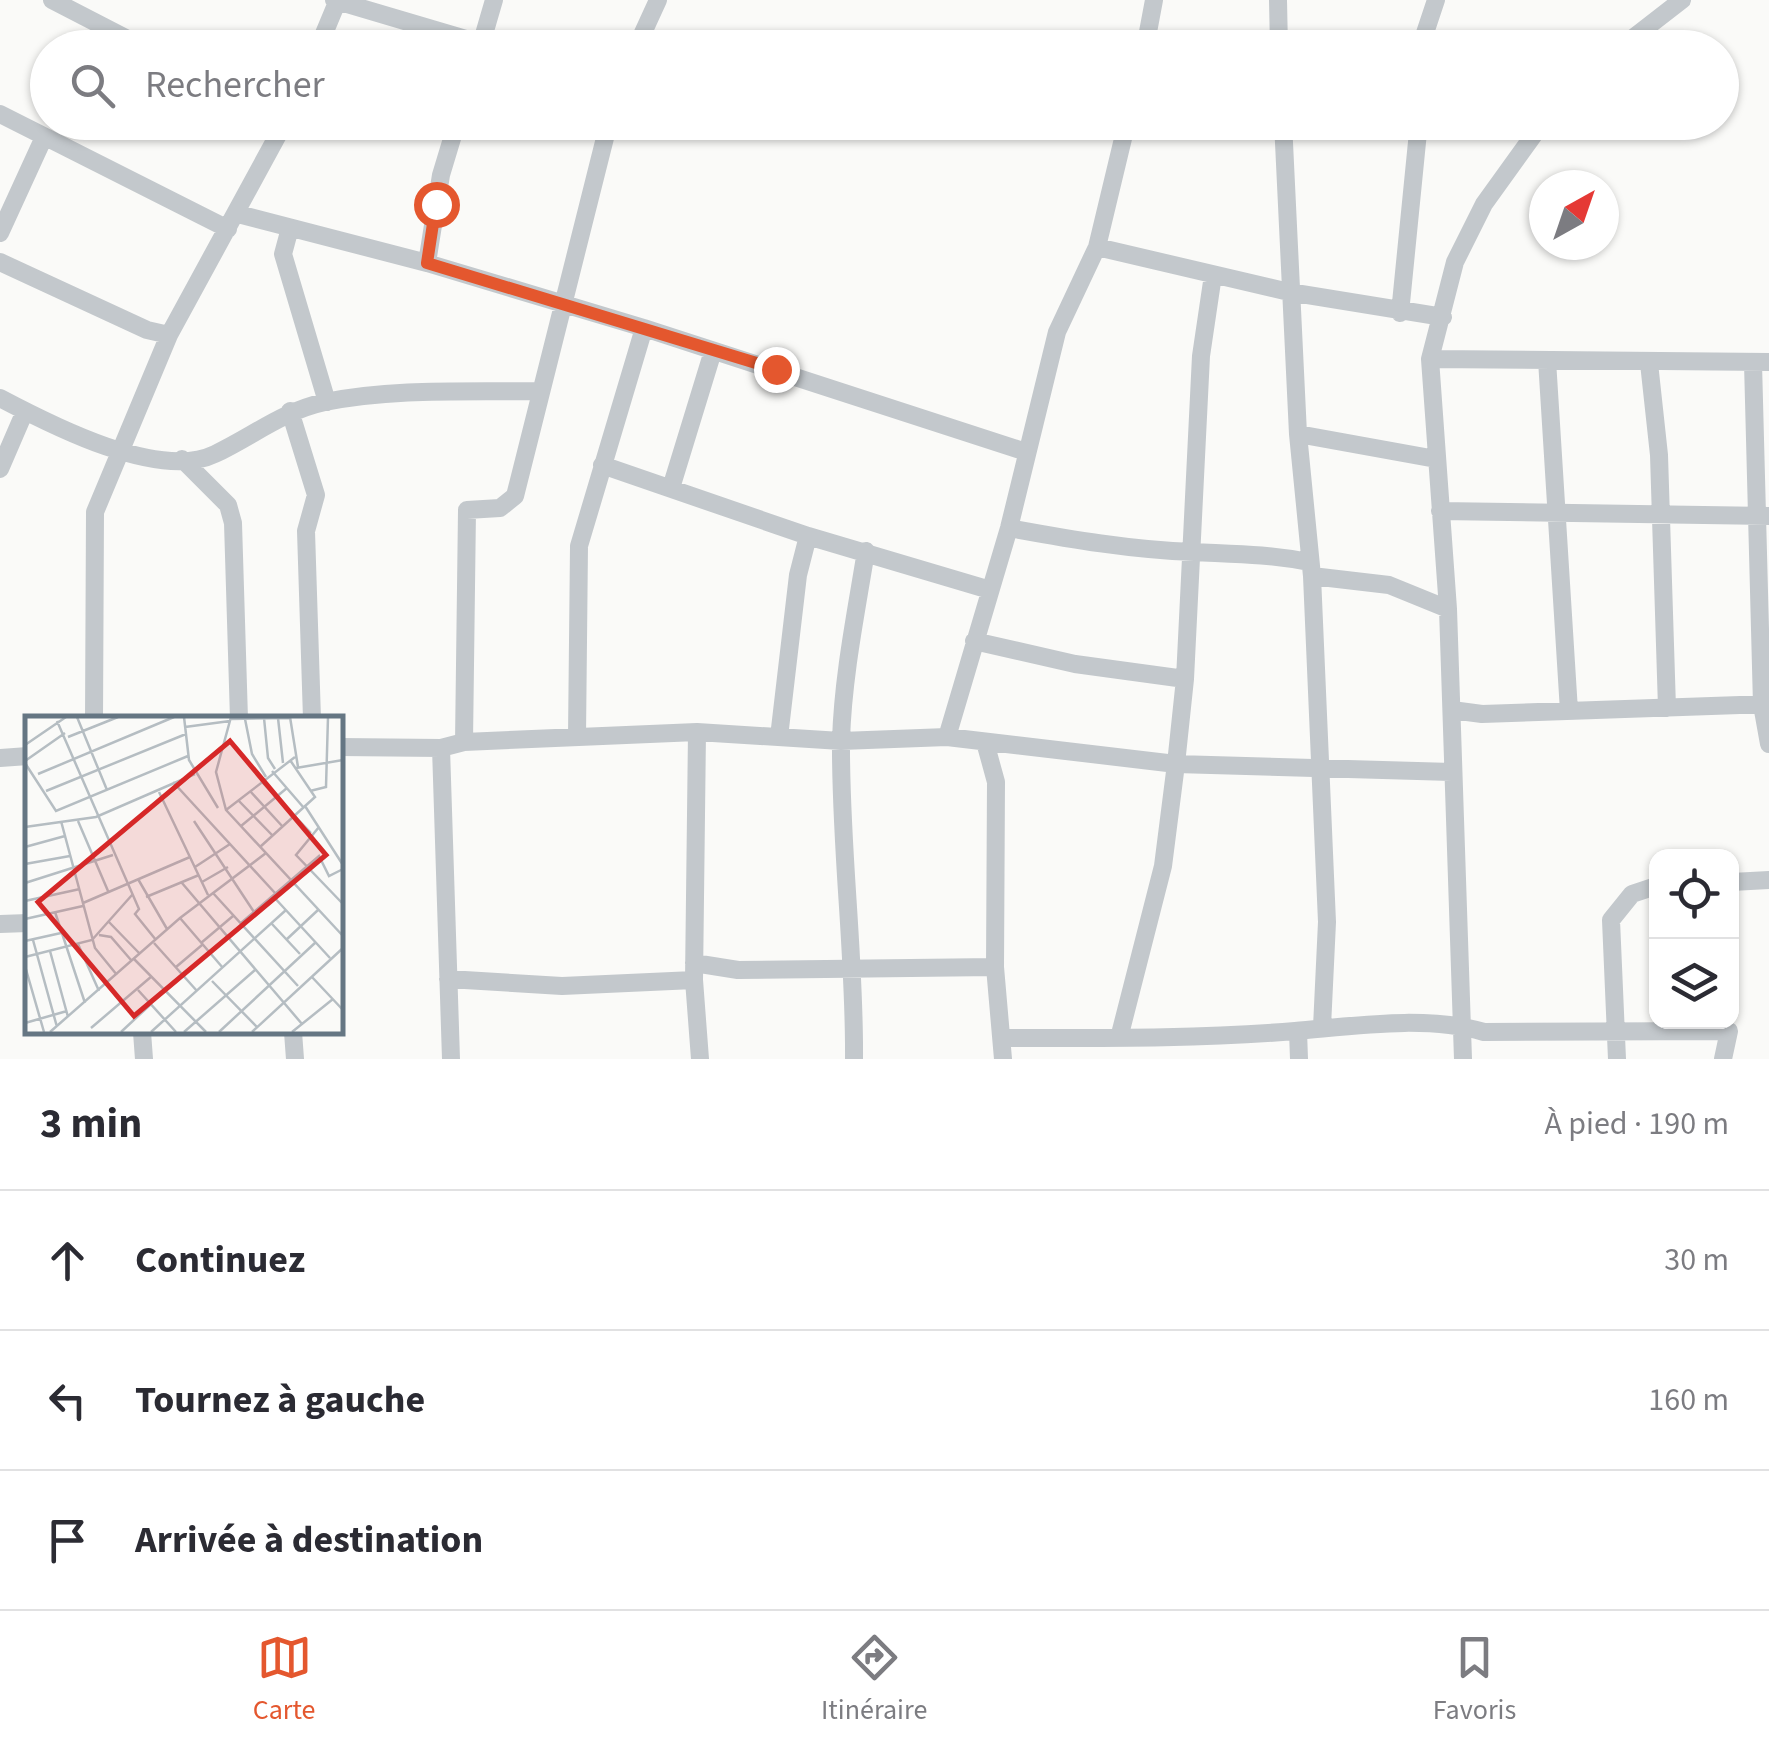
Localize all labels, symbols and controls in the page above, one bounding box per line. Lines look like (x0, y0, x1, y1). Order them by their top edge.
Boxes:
search box (30, 30, 1739, 140)
icon: search (65, 58, 120, 113)
text: Rechercher (145, 58, 325, 112)
north arrow (1529, 170, 1619, 260)
route start (414, 182, 460, 228)
route end (754, 347, 800, 393)
inset map (25, 716, 342, 1034)
map controls (1649, 849, 1739, 1029)
button: locate (1649, 849, 1739, 939)
button: layers (1649, 939, 1739, 1029)
text: 3 min (40, 1094, 142, 1154)
text: À pied · 190 m (1545, 1101, 1729, 1147)
icon: ahead (40, 1233, 95, 1288)
text: Continuez (135, 1233, 305, 1287)
text: 30 m (1664, 1237, 1729, 1283)
icon: left (40, 1373, 95, 1428)
text: Tournez à gauche (135, 1373, 425, 1427)
text: 160 m (1648, 1377, 1729, 1423)
icon: arrive (40, 1513, 95, 1568)
text: Arrivée à destination (135, 1513, 483, 1567)
tab: Carte (253, 1630, 316, 1730)
tab: Itinéraire (821, 1630, 927, 1730)
tab: Favoris (1433, 1630, 1516, 1730)

